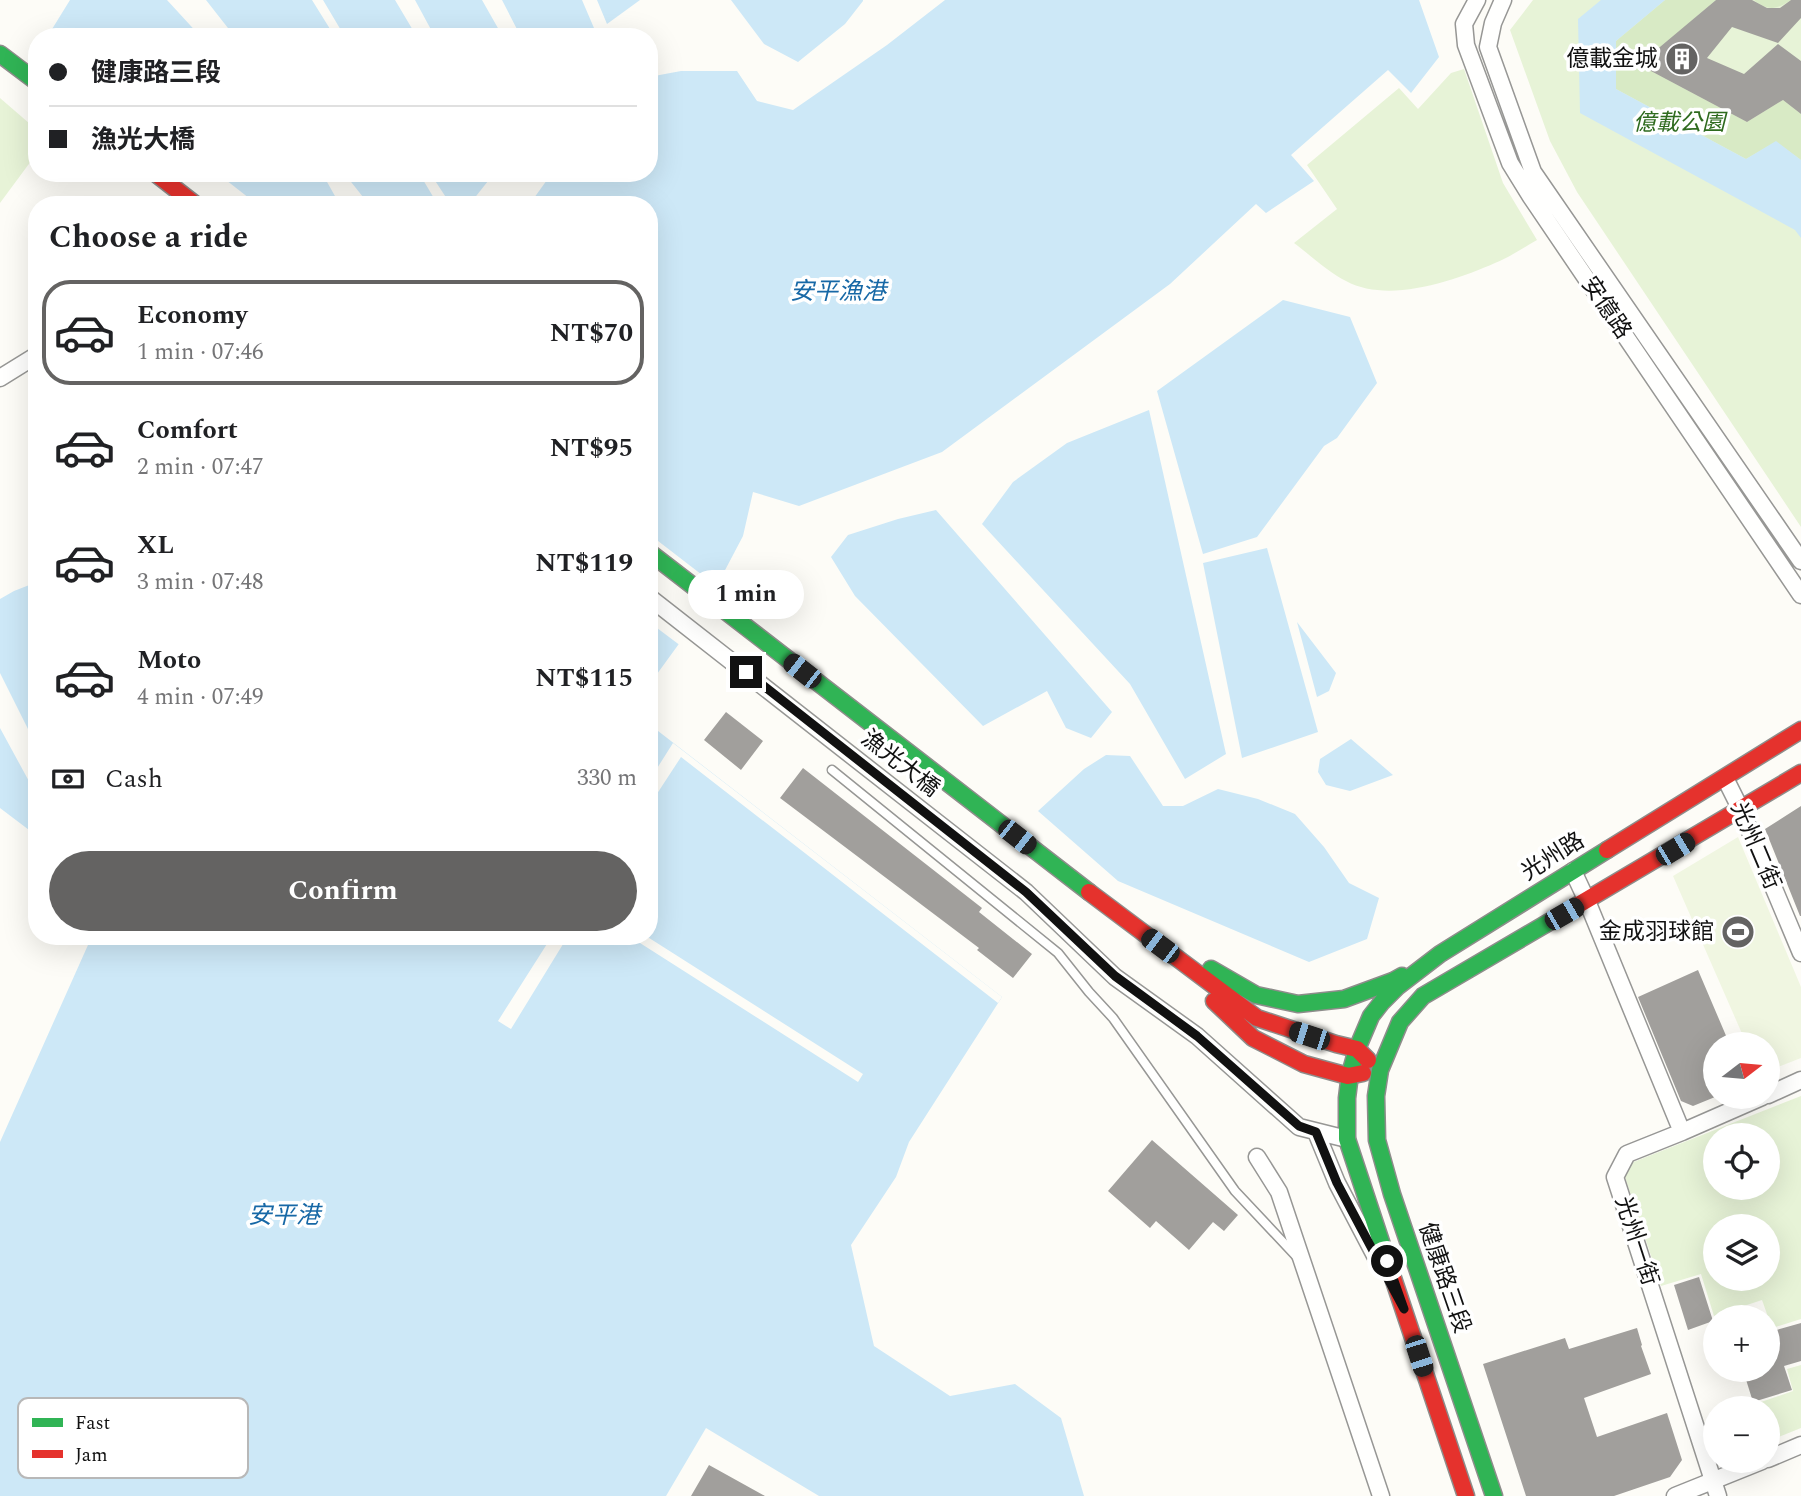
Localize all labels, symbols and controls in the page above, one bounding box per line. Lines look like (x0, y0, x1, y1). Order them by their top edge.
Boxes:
building icon: 億載金城 (1663, 40, 1701, 78)
place label: 億載金城 (1566, 42, 1658, 77)
text: 健康路三段 (91, 53, 221, 93)
park label: 億載公園 (1633, 106, 1728, 141)
text: 漁光大橋 (91, 120, 195, 160)
text: Choose a ride (49, 213, 248, 262)
street label: 安億路 (1572, 270, 1640, 346)
water label: 安平漁港 (790, 274, 889, 310)
text: Economy (137, 295, 247, 335)
icon: car (53, 301, 116, 364)
text: NT$70 (550, 313, 633, 353)
text: 1 min · 07:46 (137, 335, 264, 370)
text: Comfort (137, 410, 238, 450)
icon: car (53, 416, 116, 479)
text: NT$95 (550, 428, 633, 468)
text: 2 min · 07:47 (137, 450, 264, 485)
text: XL (137, 525, 174, 565)
icon: car (53, 531, 116, 594)
text: NT$119 (535, 543, 633, 583)
text: 3 min · 07:48 (137, 565, 264, 600)
callout: 1 min (688, 570, 804, 620)
text: 1 min (715, 577, 777, 612)
text: Moto (137, 640, 201, 680)
icon: car (53, 646, 116, 709)
car (779, 650, 826, 692)
route end (730, 656, 762, 688)
text: NT$115 (535, 658, 633, 698)
text: 4 min · 07:49 (137, 680, 264, 715)
street label: 漁光大橋 (853, 722, 947, 806)
text: Cash (105, 759, 163, 799)
icon: cash (49, 760, 87, 798)
text: 330 m (577, 761, 637, 796)
street label: 光州二街 (1721, 797, 1789, 895)
car (994, 816, 1041, 858)
street label: 光州路 (1514, 824, 1592, 890)
car (1652, 829, 1699, 869)
button: Confirm (49, 851, 637, 931)
car (1541, 894, 1588, 934)
sports icon: 金成羽球館 (1719, 913, 1757, 951)
place label: 金成羽球館 (1599, 915, 1714, 950)
car (1137, 925, 1184, 967)
car (1286, 1020, 1333, 1052)
north arrow (1703, 1032, 1780, 1110)
map controls (1703, 1032, 1780, 1473)
button: locate (1703, 1123, 1780, 1200)
street label: 光州一街 (1605, 1192, 1667, 1290)
water label: 安平港 (248, 1198, 323, 1234)
button: layers (1703, 1214, 1780, 1291)
street label: 健康路三段 (1409, 1218, 1479, 1338)
route start (1371, 1245, 1403, 1277)
button: + (1703, 1305, 1780, 1382)
car (1403, 1333, 1436, 1379)
button: − (1703, 1396, 1780, 1473)
legend (18, 1398, 248, 1478)
text: Fast (75, 1409, 111, 1438)
text: Jam (75, 1441, 107, 1470)

